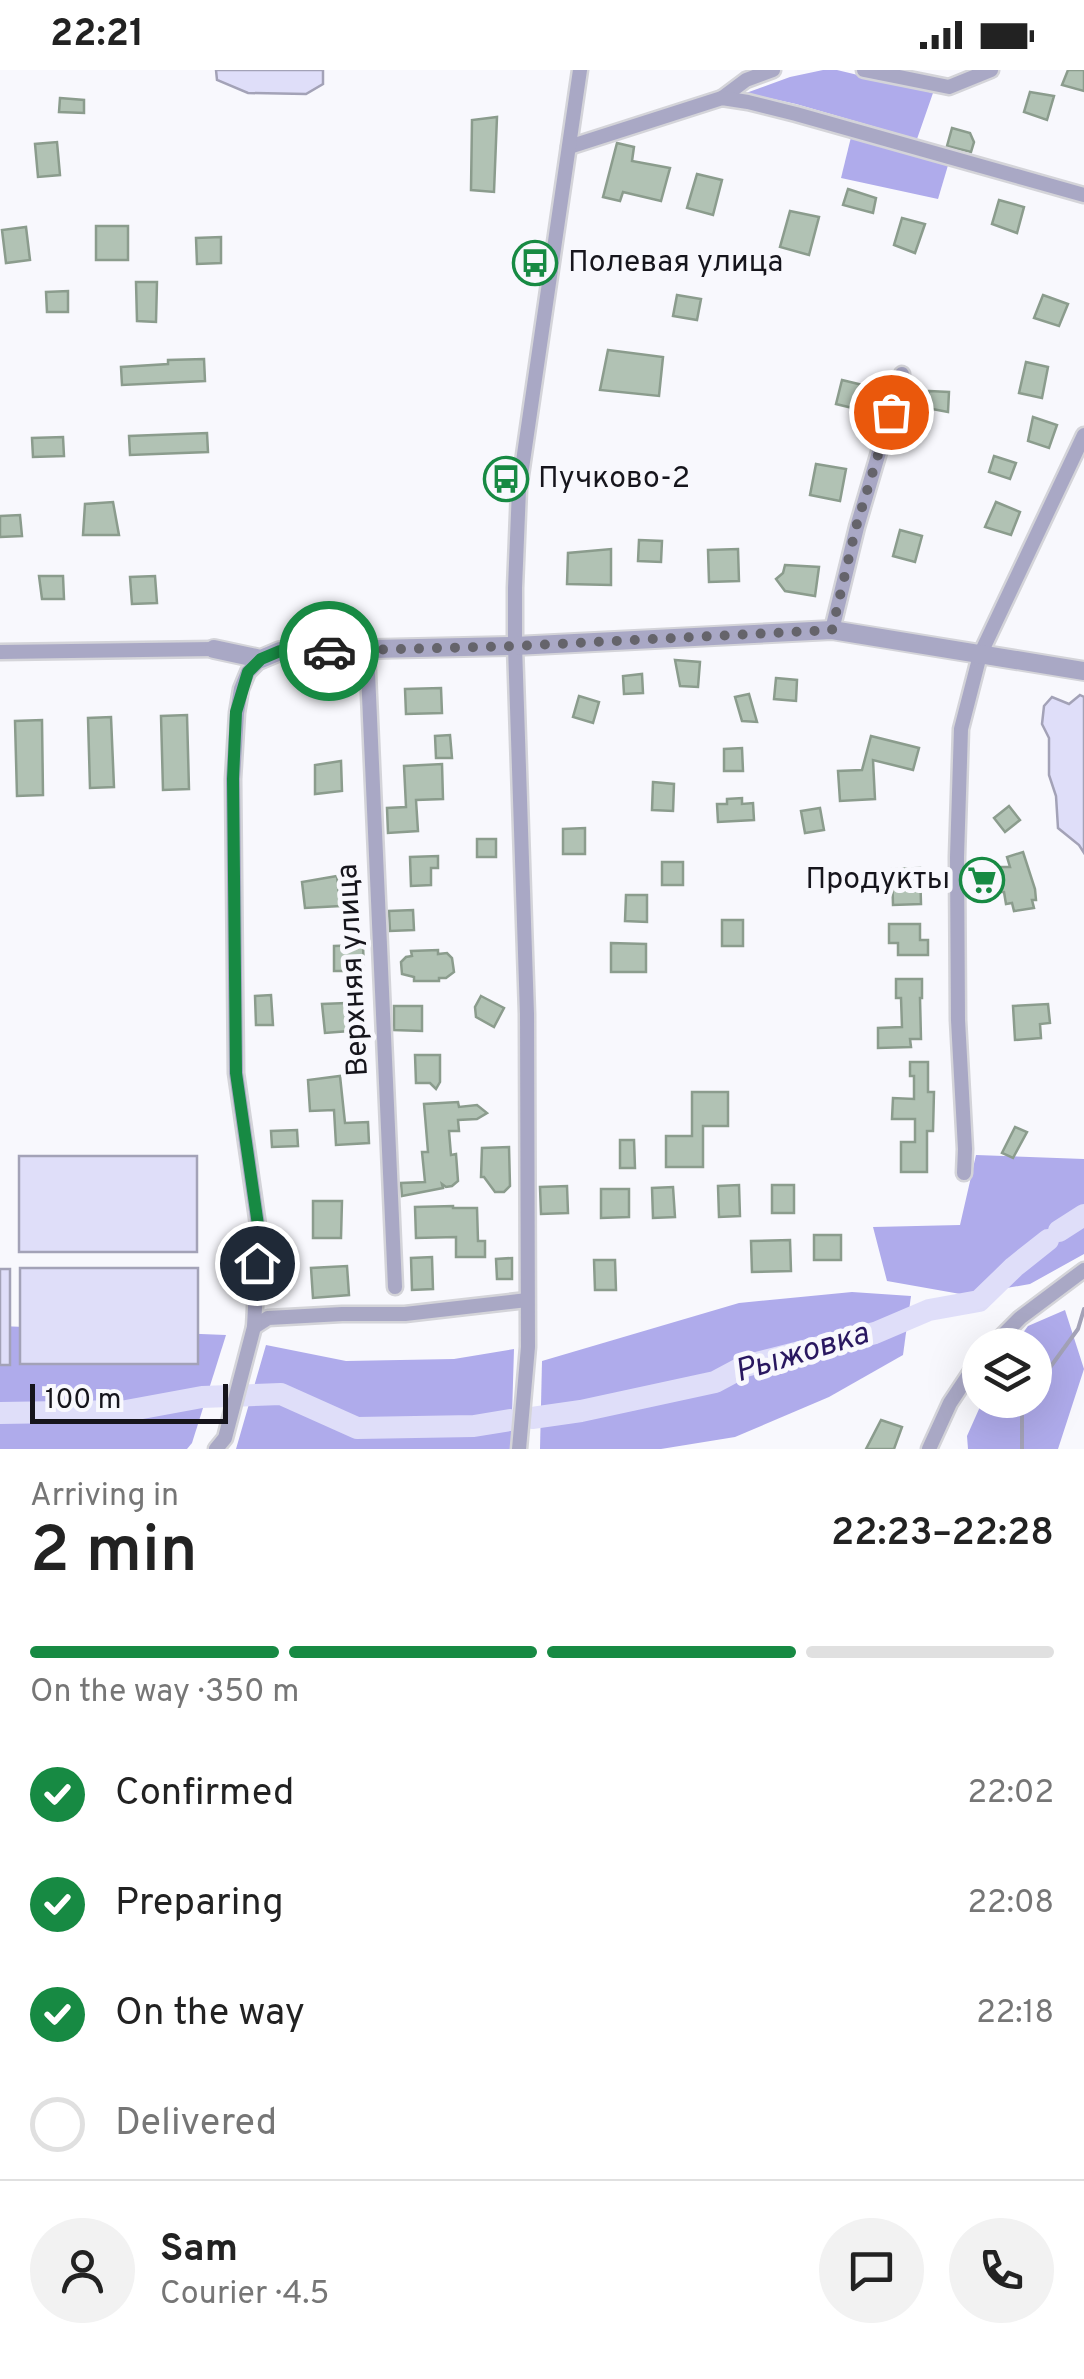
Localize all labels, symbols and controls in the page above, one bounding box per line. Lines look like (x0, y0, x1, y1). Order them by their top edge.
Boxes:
text: 22:21 (50, 11, 144, 60)
bus stop icon: Полевая улица (512, 240, 558, 286)
place label: Полевая улица (568, 245, 783, 282)
pin (849, 370, 934, 455)
icon: bag (864, 385, 919, 440)
bus stop icon: Пучково-2 (483, 456, 529, 502)
place label: Пучково-2 (538, 461, 690, 498)
courier (279, 601, 379, 701)
icon: car (302, 624, 357, 679)
supermarket icon: Продукты (959, 857, 1005, 903)
place label: Продукты (806, 862, 950, 899)
street label: Верхняя улица (330, 863, 378, 1077)
pin (215, 1221, 300, 1306)
icon: home (230, 1236, 285, 1291)
water label: Рыжовка (730, 1315, 874, 1393)
map controls (962, 1328, 1052, 1418)
button: layers (962, 1328, 1052, 1418)
scale bar (30, 1379, 228, 1424)
text: 100 m (45, 1383, 121, 1419)
text: Arriving in (30, 1477, 179, 1517)
text: 22:23–22:28 (831, 1510, 1054, 1559)
text: 2 min (30, 1513, 198, 1595)
text: On the way · 350 m (30, 1673, 299, 1713)
icon: check (30, 1767, 85, 1822)
text: Confirmed (115, 1770, 294, 1819)
text: 22:02 (968, 1774, 1054, 1814)
icon: check (30, 1877, 85, 1932)
text: Preparing (115, 1880, 284, 1929)
text: 22:08 (968, 1884, 1054, 1924)
icon: check (30, 1987, 85, 2042)
text: On the way (115, 1990, 305, 2039)
text: 22:18 (976, 1994, 1054, 2034)
text: Delivered (115, 2100, 277, 2149)
button: person (30, 2218, 135, 2323)
button: chat (819, 2218, 924, 2323)
button: phone (949, 2218, 1054, 2323)
text: Sam (160, 2226, 238, 2275)
text: Courier · 4.5 (160, 2275, 329, 2315)

